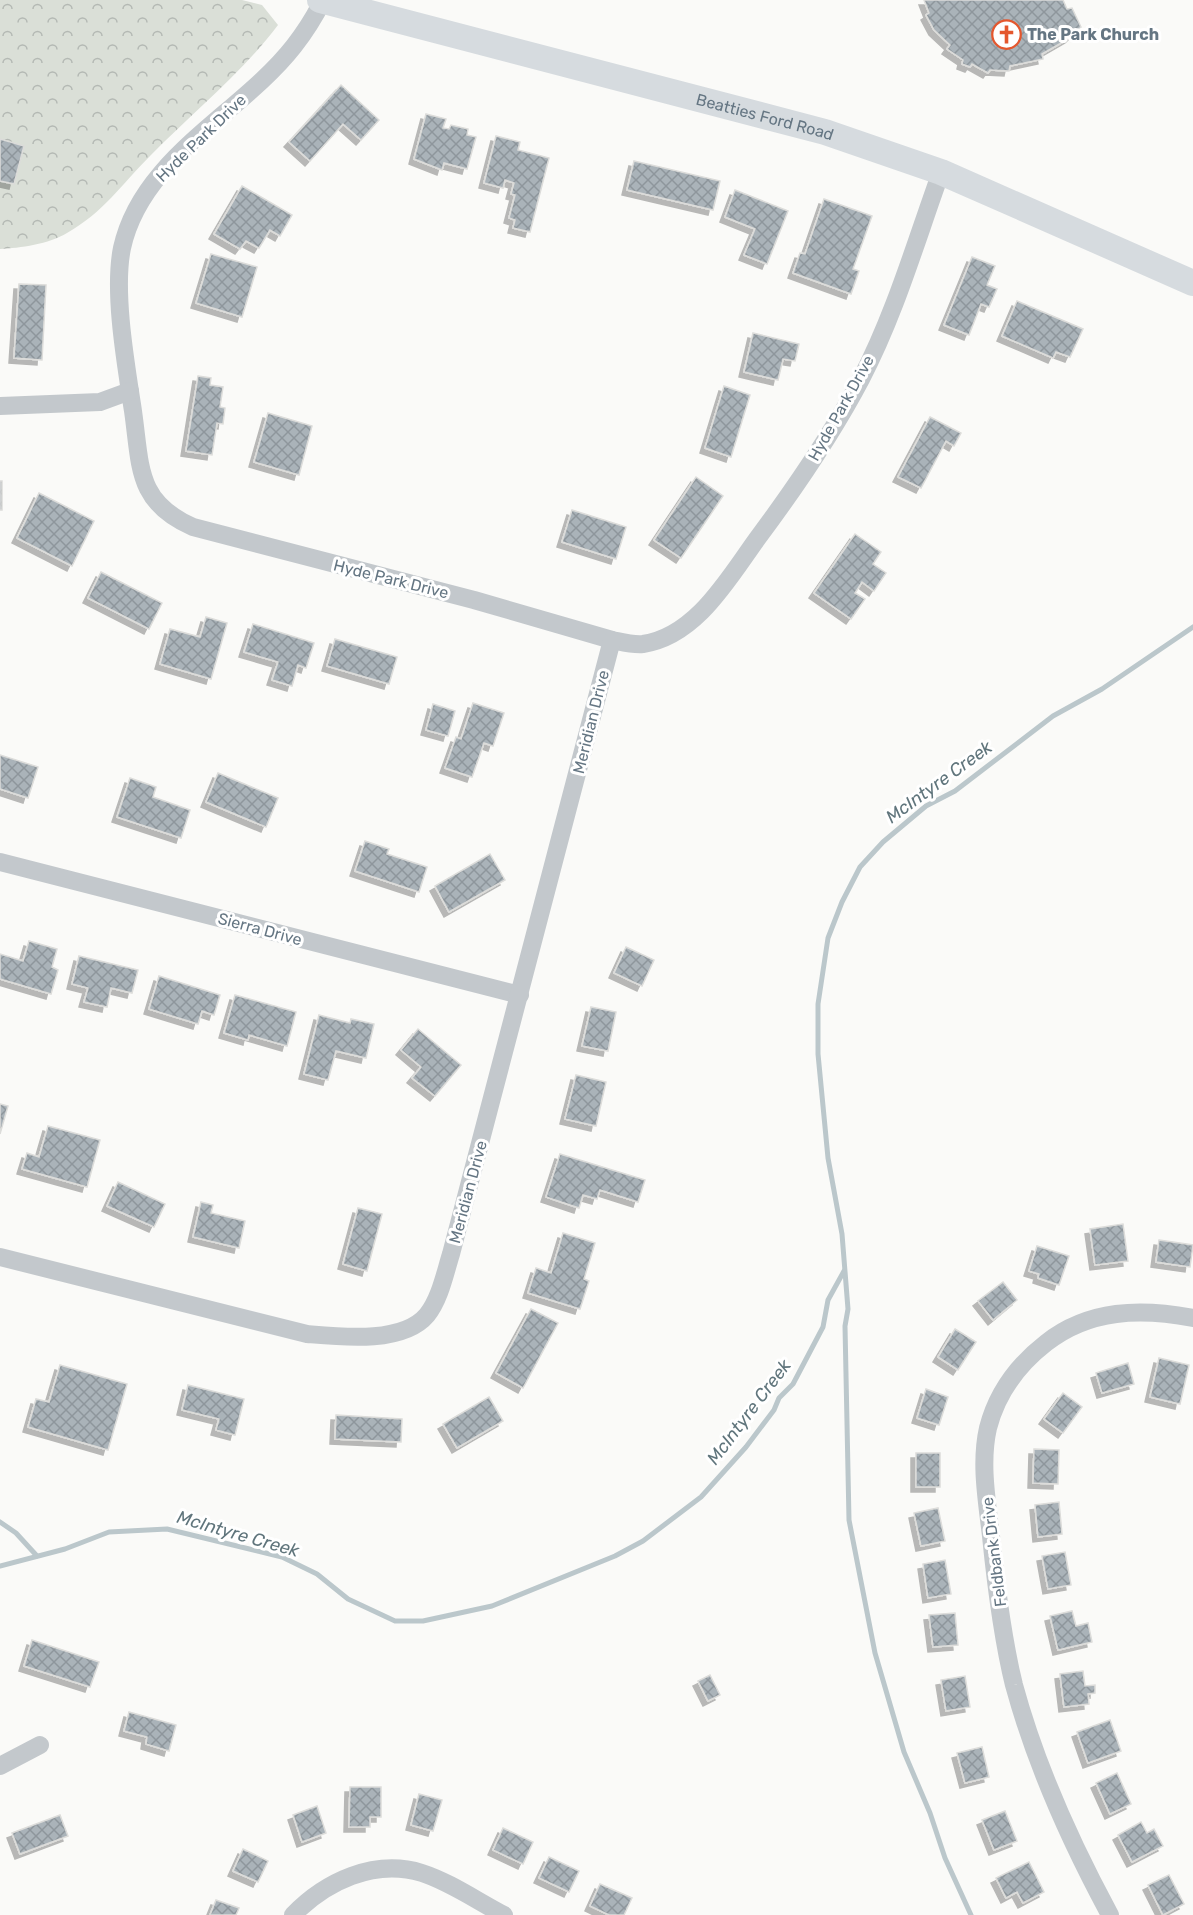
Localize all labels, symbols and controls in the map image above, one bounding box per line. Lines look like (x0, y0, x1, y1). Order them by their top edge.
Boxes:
church icon: The Park Church (990, 18, 1022, 50)
place label: The Park Church (1027, 25, 1159, 44)
street label: Beatties Ford Road (694, 89, 836, 144)
street label: Hyde Park Drive (152, 90, 250, 186)
street label: Hyde Park Drive (804, 352, 878, 464)
street label: Hyde Park Drive (331, 556, 451, 602)
street label: Meridian Drive (569, 668, 613, 776)
water label: McIntyre Creek (881, 736, 997, 828)
street label: Sierra Drive (216, 909, 304, 949)
street label: Meridian Drive (445, 1138, 491, 1246)
water label: McIntyre Creek (702, 1354, 796, 1469)
street label: Feldbank Drive (978, 1496, 1010, 1608)
water label: McIntyre Creek (174, 1506, 302, 1562)

